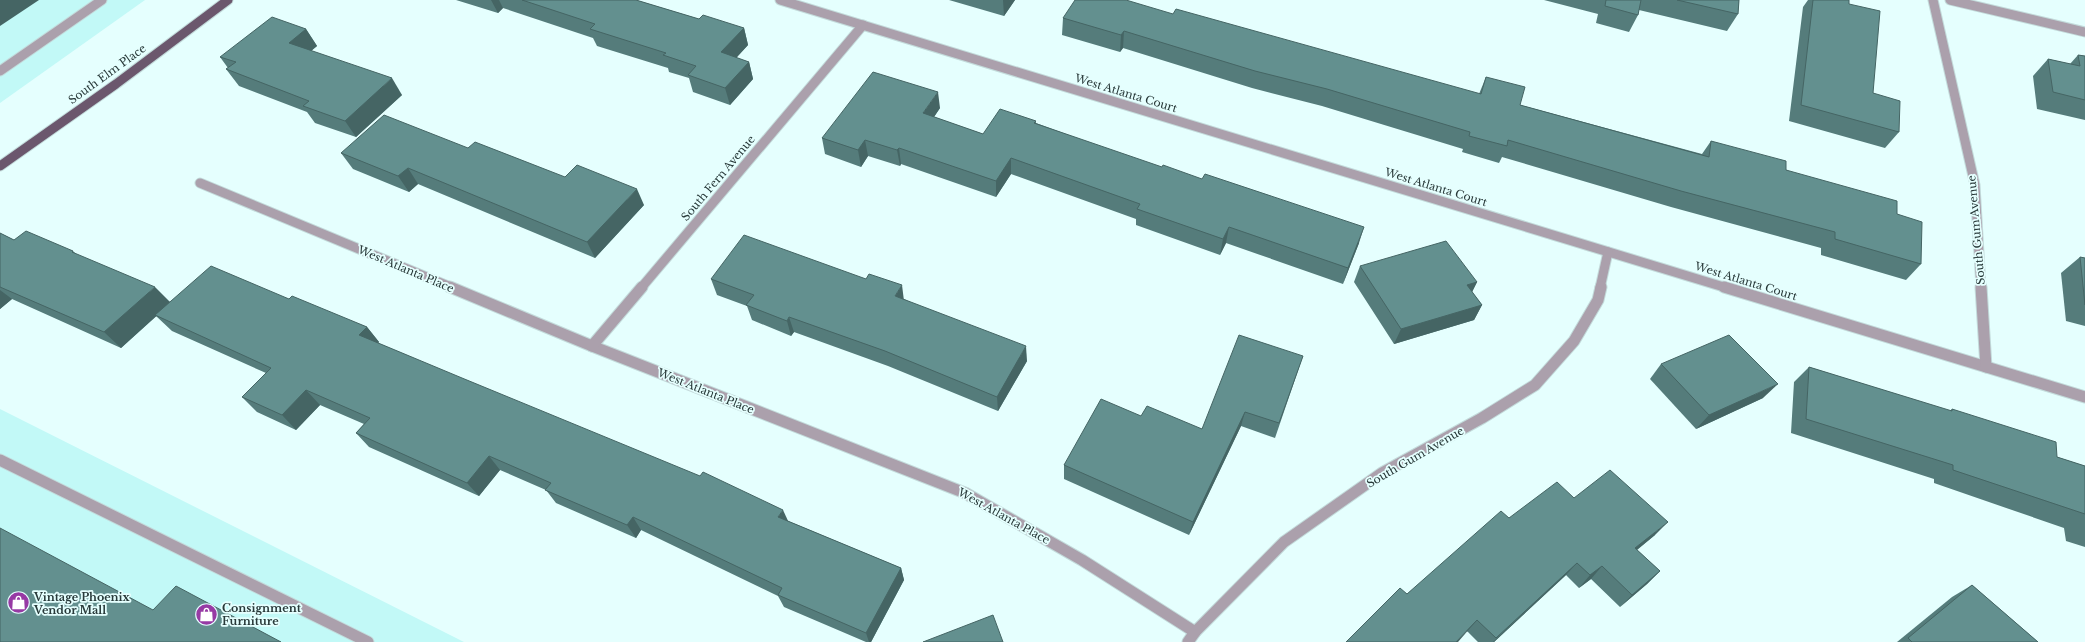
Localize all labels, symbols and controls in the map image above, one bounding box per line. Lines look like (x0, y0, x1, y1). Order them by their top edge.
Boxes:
street label: South Elm Place (65, 41, 149, 107)
street label: West Atlanta Court (1072, 70, 1180, 115)
street label: South Fern Avenue (678, 132, 758, 224)
street label: West Atlanta Court (1382, 164, 1490, 209)
street label: South Gum Avenue (1964, 175, 1988, 285)
street label: West Atlanta Place (355, 242, 456, 296)
street label: West Atlanta Court (1692, 258, 1800, 303)
street label: West Atlanta Place (655, 365, 756, 417)
street label: South Gum Avenue (1364, 423, 1466, 491)
street label: West Atlanta Place (955, 484, 1052, 547)
shop icon: Vintage Phoenix Vendor Mall (5, 590, 31, 616)
place label: Vintage Phoenix Vendor Mall (33, 590, 131, 617)
shop icon: Consignment Furniture (194, 601, 220, 627)
place label: Consignment Furniture (222, 601, 302, 628)

